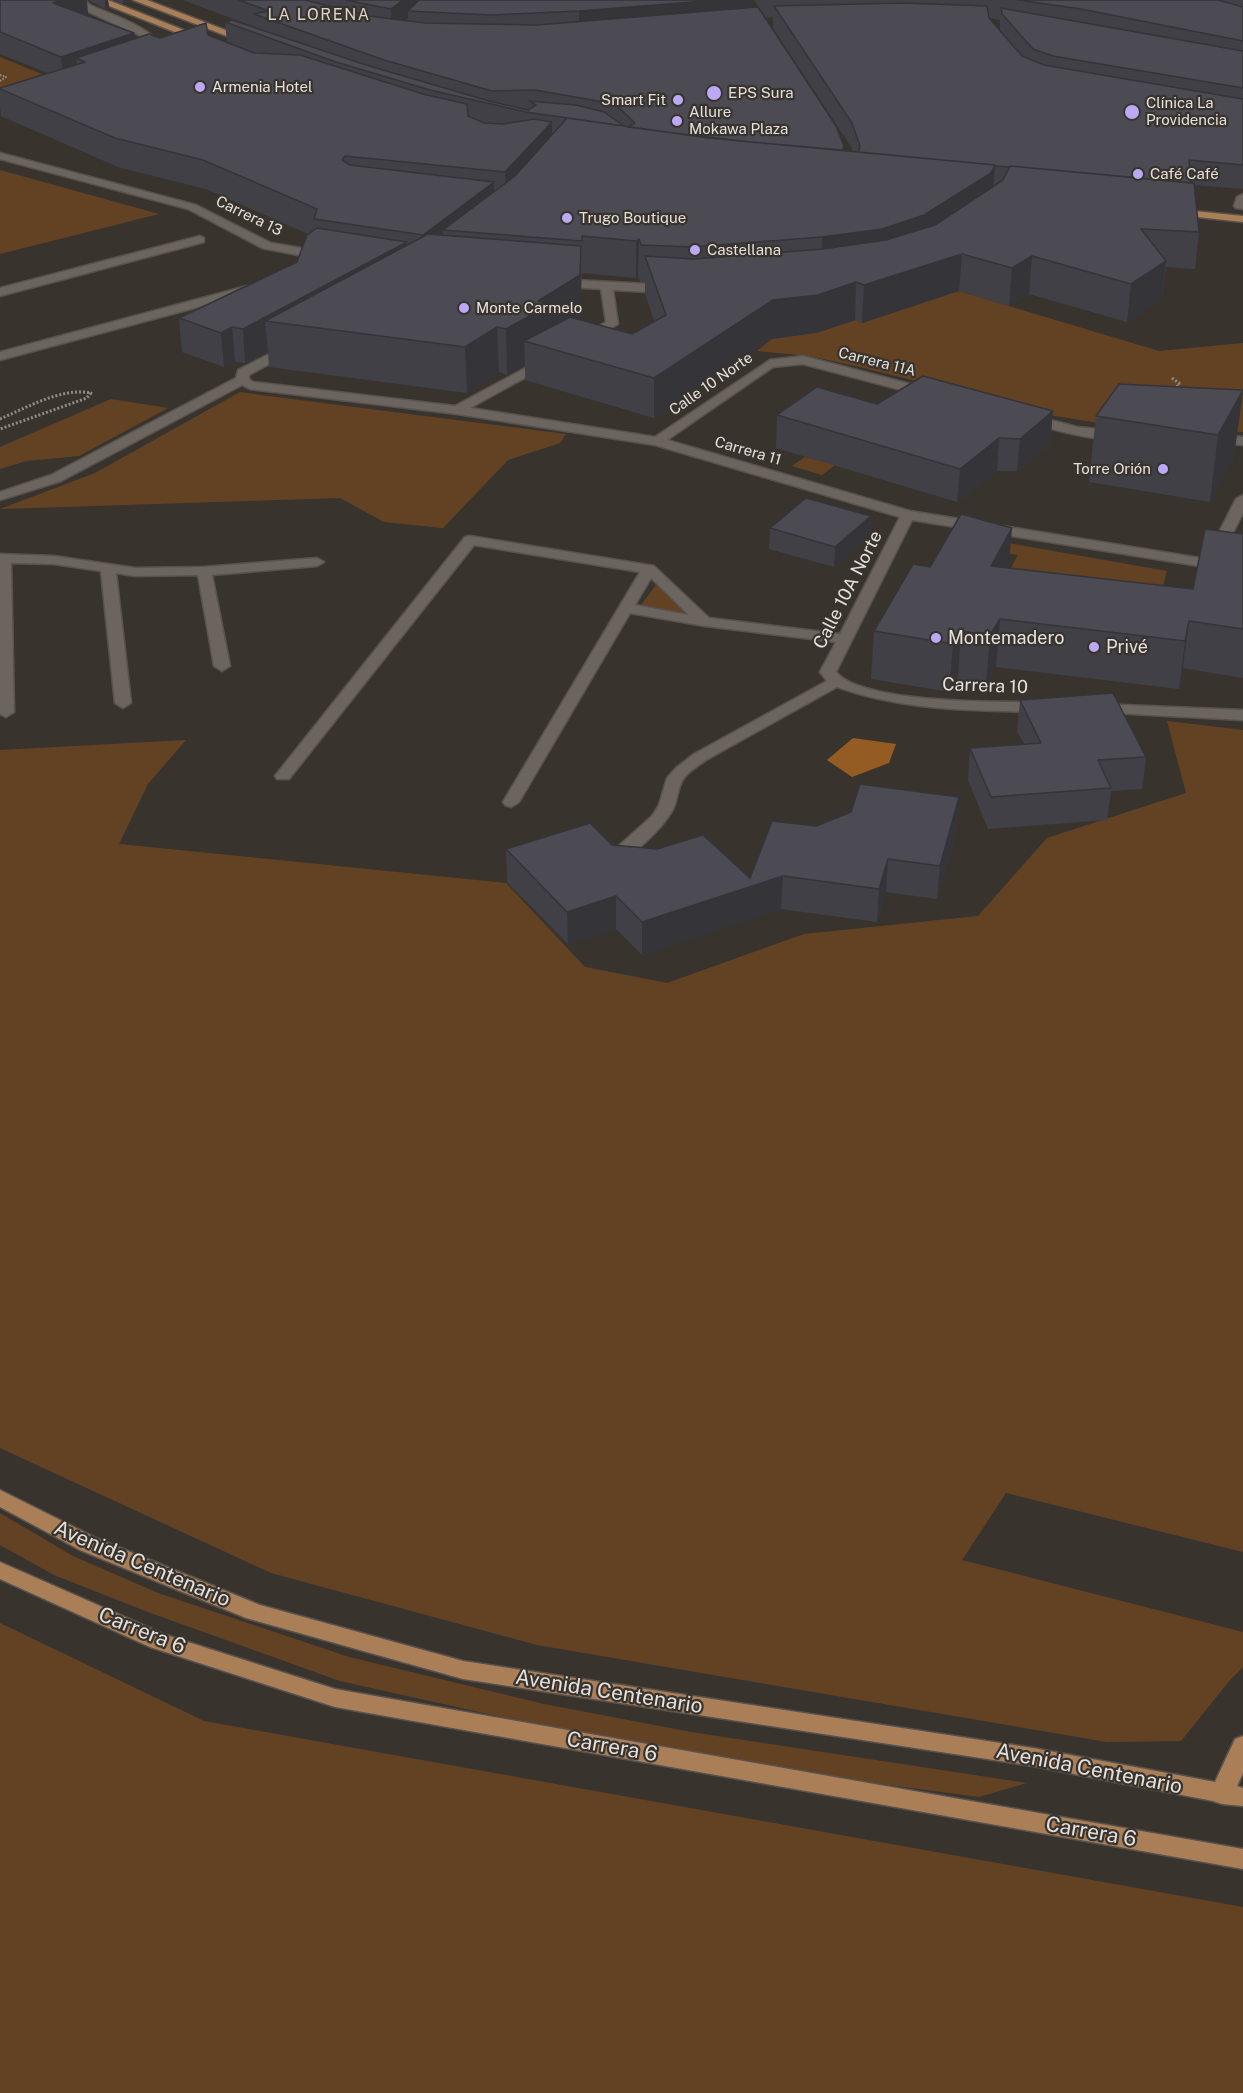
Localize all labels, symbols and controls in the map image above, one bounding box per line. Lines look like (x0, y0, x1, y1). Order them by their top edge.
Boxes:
district label: LA LORENA (267, 5, 371, 25)
place label: Armenia Hotel (212, 78, 312, 96)
marker: Armenia Hotel (193, 80, 207, 94)
marker: EPS Sura (705, 84, 723, 102)
place label: EPS Sura (728, 84, 794, 102)
place label: Smart Fit (601, 91, 666, 109)
marker: Smart Fit (671, 93, 685, 107)
place label: Clínica La Providencia (1146, 94, 1227, 129)
place label: Allure Mokawa Plaza (689, 103, 788, 138)
marker: Clínica La Providencia (1123, 103, 1141, 121)
marker: Allure Mokawa Plaza (670, 114, 684, 128)
place label: Café Café (1150, 165, 1219, 183)
marker: Café Café (1131, 167, 1145, 181)
street label: Carrera 13 (213, 192, 285, 240)
place label: Trugo Boutique (579, 209, 686, 227)
marker: Trugo Boutique (560, 211, 574, 225)
place label: Castellana (707, 241, 781, 259)
marker: Castellana (688, 243, 702, 257)
place label: Monte Carmelo (476, 299, 582, 317)
marker: Monte Carmelo (457, 301, 471, 315)
street label: Carrera 11A (836, 344, 918, 380)
street label: Calle 10 Norte (666, 349, 756, 419)
street label: Carrera 11 (713, 433, 783, 469)
place label: Torre Orión (1073, 460, 1151, 478)
marker: Torre Orión (1156, 462, 1170, 476)
street label: Calle 10A Norte (809, 527, 887, 653)
place label: Montemadero (948, 627, 1064, 649)
marker: Montemadero (929, 631, 943, 645)
place label: Privé (1106, 636, 1148, 658)
marker: Privé (1087, 640, 1101, 654)
street label: Carrera 10 (942, 674, 1028, 698)
street label: Avenida Centenario (50, 1515, 234, 1613)
street label: Carrera 6 (95, 1602, 189, 1660)
street label: Avenida Centenario (514, 1665, 704, 1719)
street label: Carrera 6 (565, 1727, 659, 1767)
street label: Avenida Centenario (994, 1739, 1184, 1799)
street label: Carrera 6 (1044, 1812, 1138, 1852)

